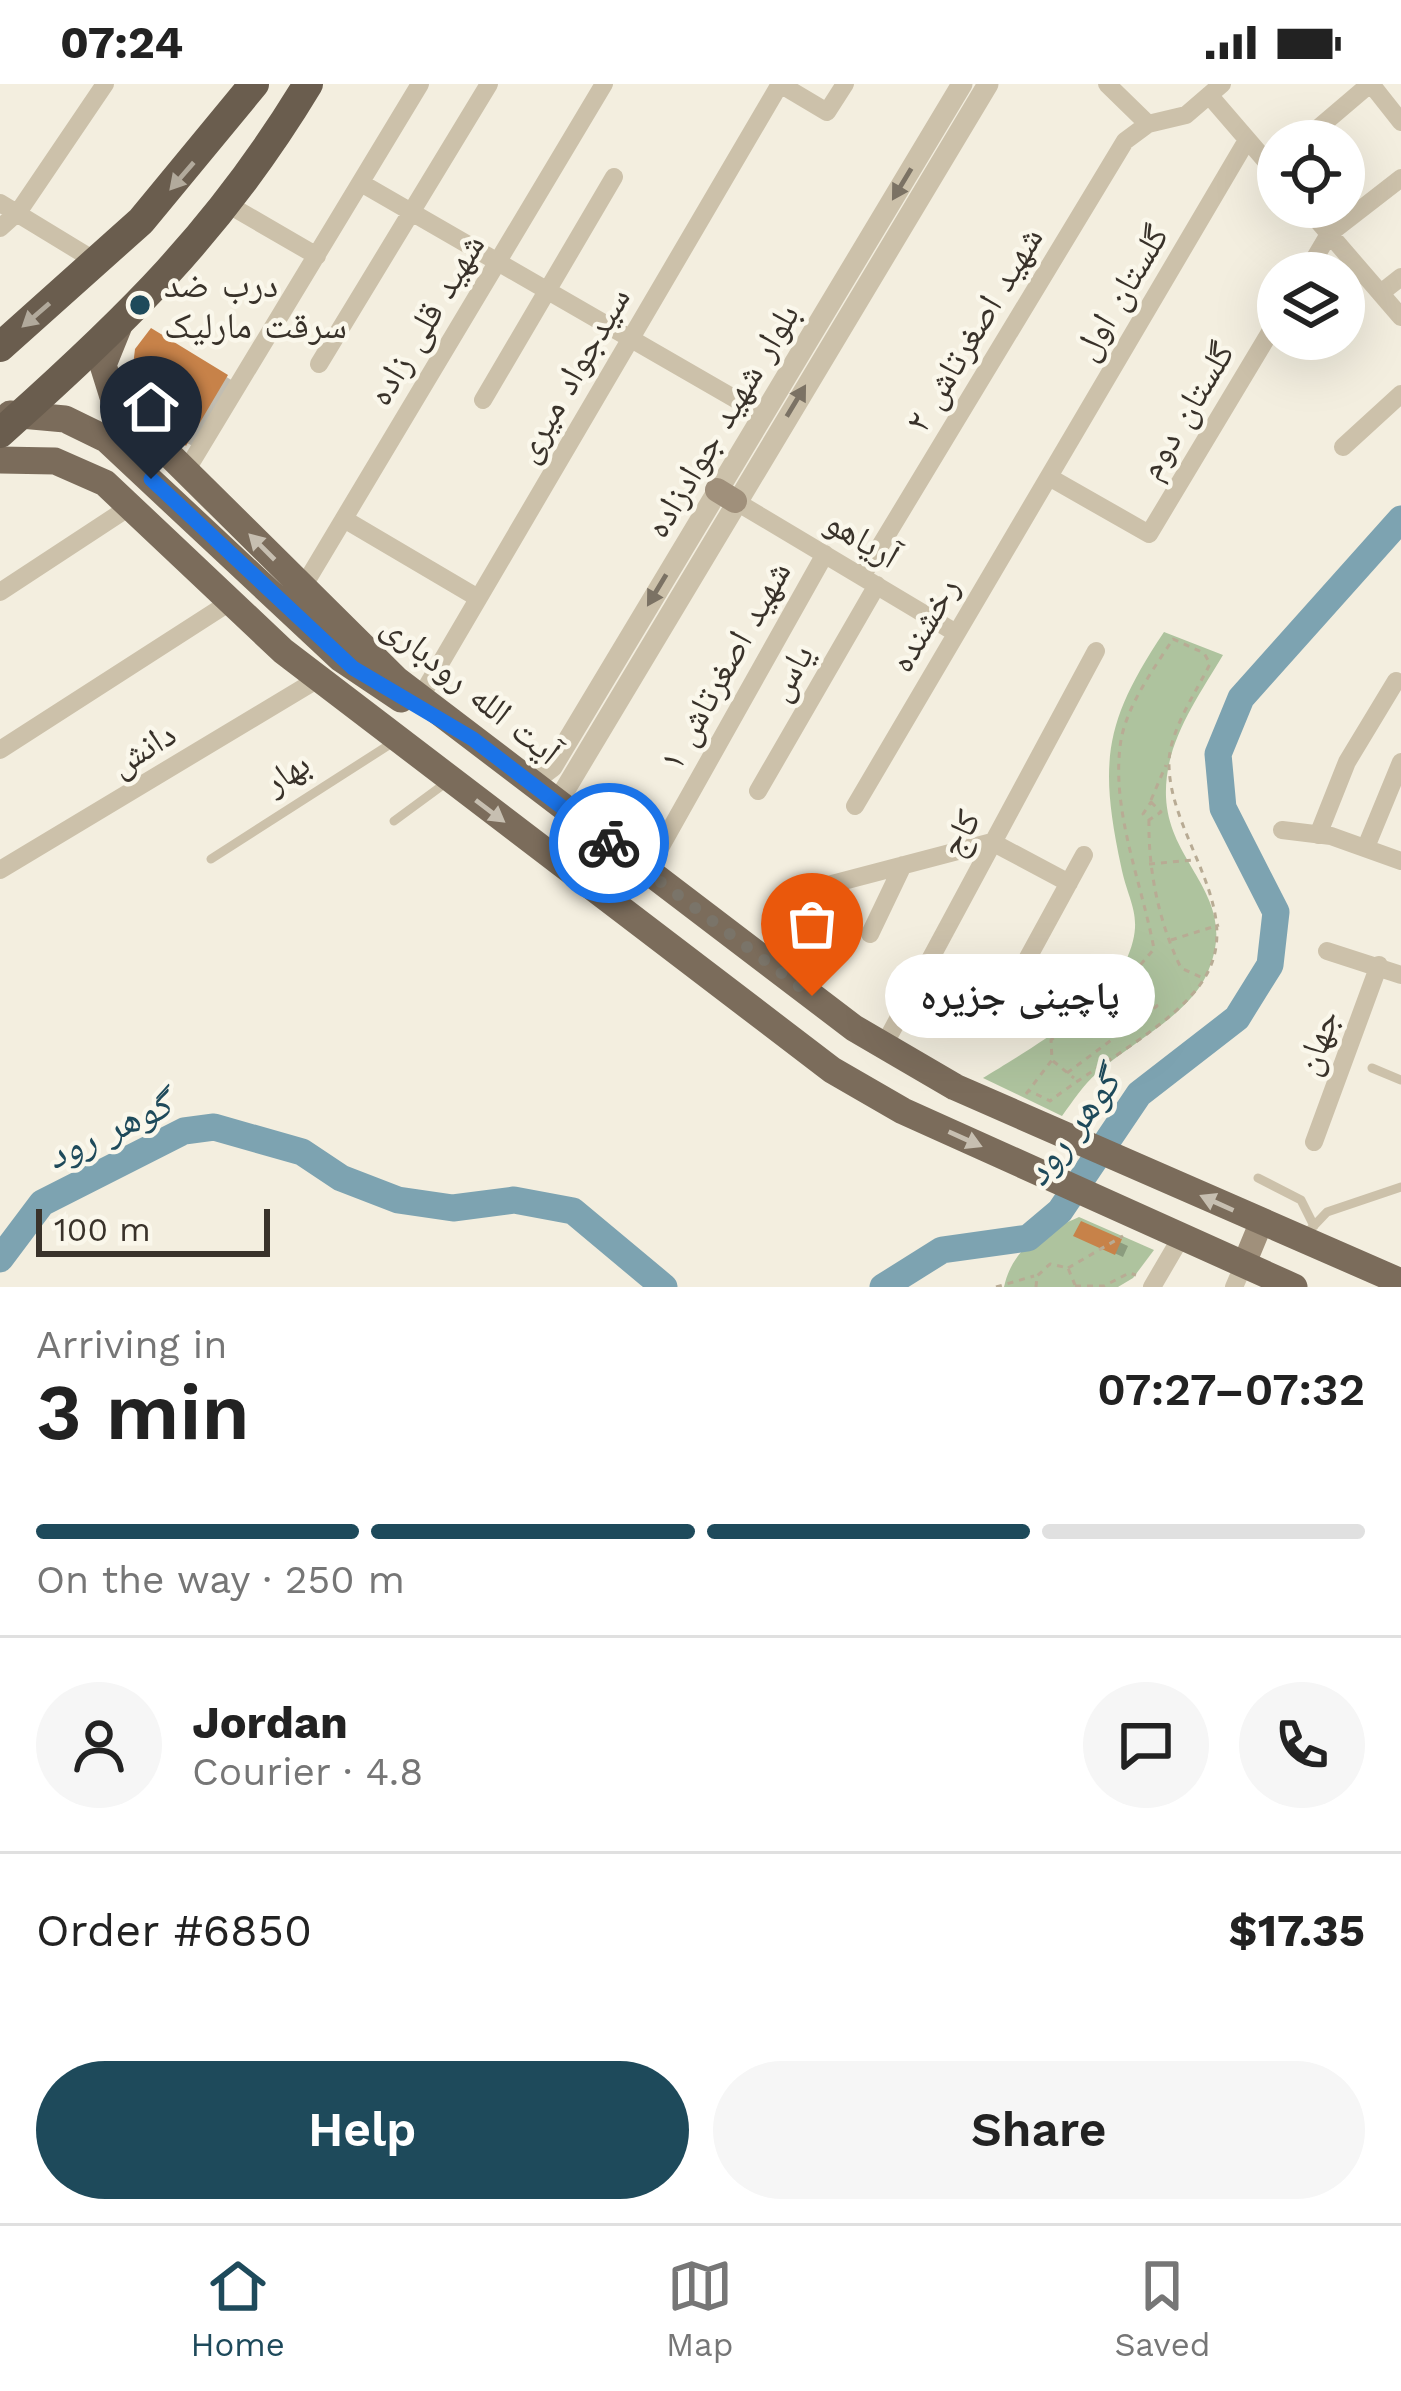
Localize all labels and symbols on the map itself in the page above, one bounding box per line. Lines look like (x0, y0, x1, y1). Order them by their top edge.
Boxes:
one-way arrow (169, 161, 196, 191)
one-way arrow (892, 167, 913, 201)
street label: گلستان اول (1064, 217, 1177, 368)
street label: شهید اصغرتاش ۲ (896, 219, 1052, 440)
street label: شهید قلی زاده (358, 226, 493, 413)
place label: درب ضد سرقت مارلیک (164, 264, 347, 347)
street label: سیدجواد میری (505, 279, 639, 470)
marker: درب ضد سرقت مارلیک (127, 292, 153, 318)
street label: بلوار شهید جوادزاده (636, 296, 808, 545)
one-way arrow (21, 302, 51, 328)
street label: گلستان دوم (1129, 334, 1245, 488)
pin (100, 356, 202, 479)
one-way arrow (785, 384, 806, 418)
street label: آریاهو (818, 500, 908, 578)
one-way arrow (248, 533, 276, 561)
street label: شهید اصغرتاش ۱ (650, 554, 800, 777)
street label: رخشنده (880, 569, 968, 680)
one-way arrow (648, 573, 669, 607)
street label: آیت الله رودباری (374, 604, 570, 774)
street label: یاس (757, 637, 823, 708)
street label: دانش (102, 712, 183, 785)
street label: بهار (255, 743, 318, 804)
courier (549, 783, 669, 903)
one-way arrow (474, 798, 506, 823)
street label: کاج (931, 803, 990, 864)
pin (761, 873, 863, 996)
callout: پاچینی جزیره (884, 954, 1154, 1038)
street label: جهان (1286, 1004, 1348, 1081)
water label: گوهر رود (1014, 1054, 1135, 1194)
water label: گوهر رود (39, 1077, 186, 1178)
one-way arrow (948, 1129, 983, 1149)
one-way arrow (1199, 1192, 1234, 1212)
scale bar (36, 1203, 270, 1256)

